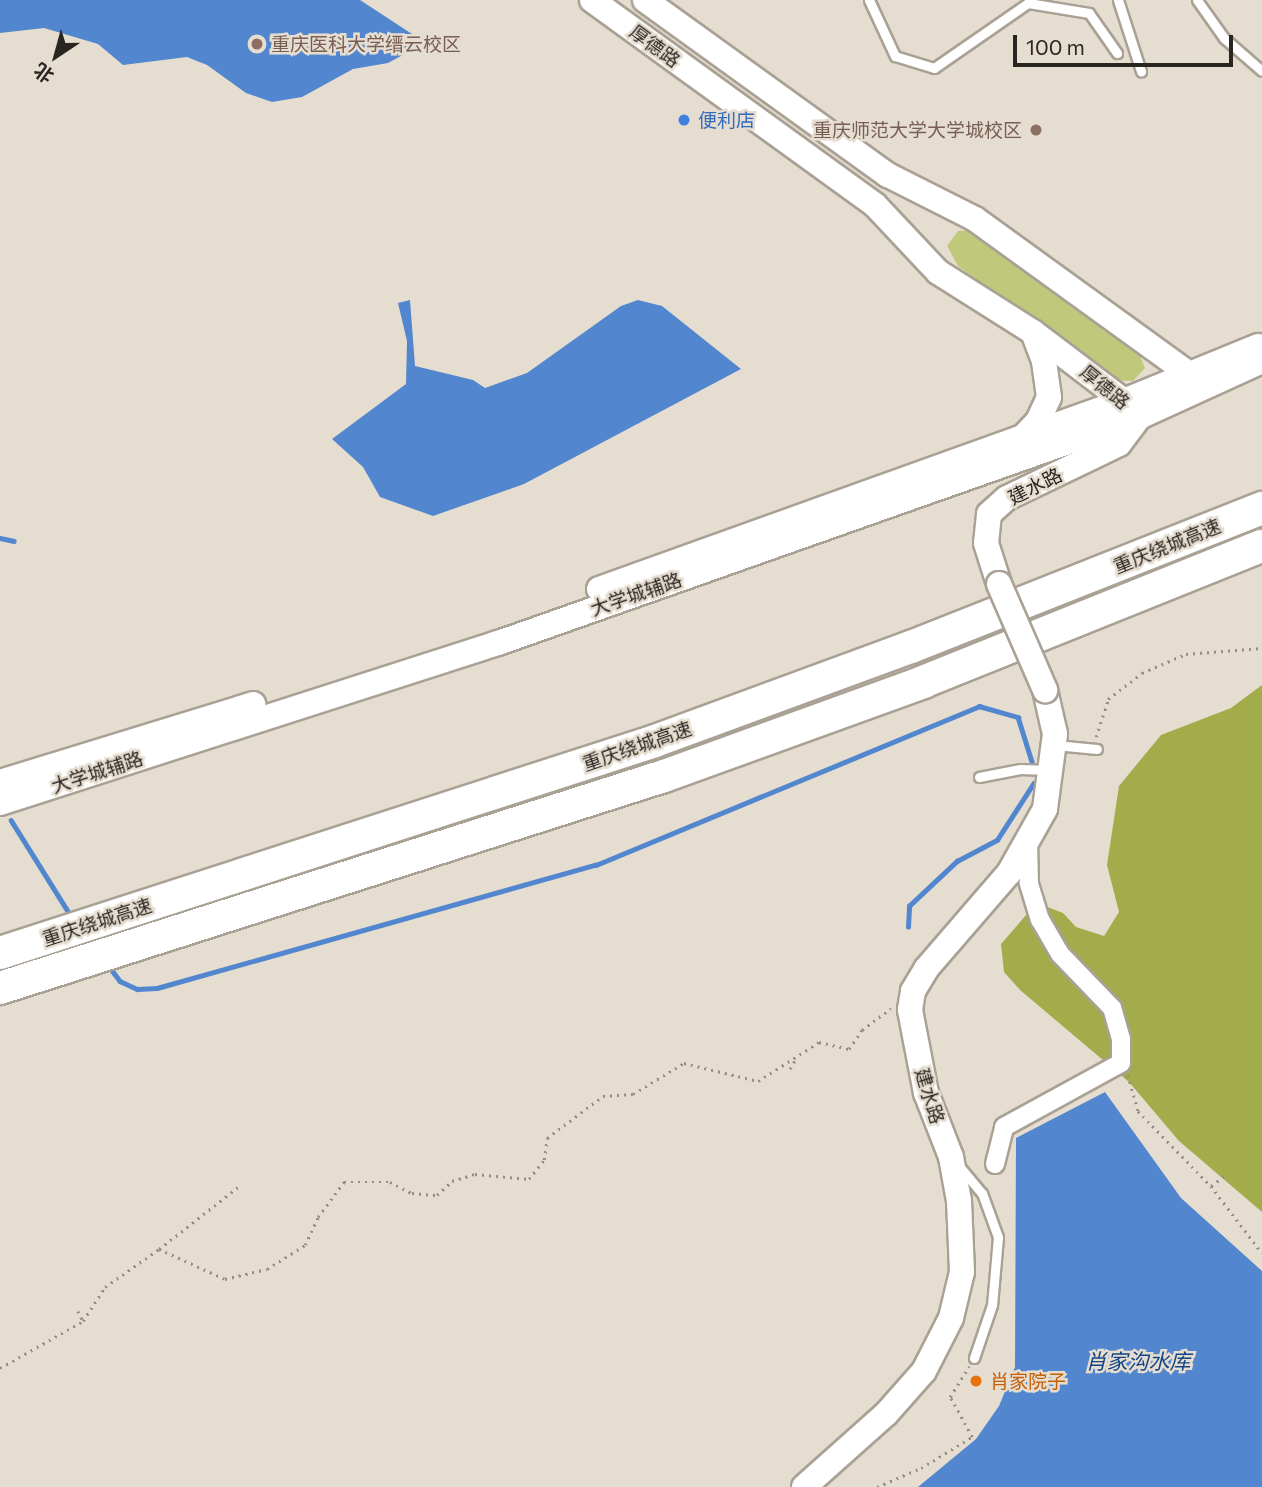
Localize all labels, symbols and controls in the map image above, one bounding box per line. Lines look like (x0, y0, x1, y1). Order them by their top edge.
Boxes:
street label: 厚德路 (625, 20, 685, 72)
north arrow (21, 21, 91, 91)
scale bar (1017, 21, 1238, 65)
place label: 重庆医科大学缙云校区 (271, 33, 461, 55)
text: 100 m (1026, 34, 1085, 59)
marker: 重庆医科大学缙云校区 (249, 36, 265, 52)
text: 北 (29, 59, 58, 88)
place label: 便利店 (698, 109, 755, 131)
marker: 便利店 (676, 112, 692, 128)
place label: 重庆师范大学大学城校区 (813, 119, 1022, 141)
marker: 重庆师范大学大学城校区 (1028, 122, 1044, 138)
street label: 厚德路 (1076, 360, 1134, 414)
street label: 建水路 (1004, 463, 1066, 509)
street label: 重庆绕城高速 (1110, 514, 1224, 578)
street label: 大学城辅路 (587, 568, 685, 620)
street label: 重庆绕城高速 (579, 717, 695, 775)
street label: 大学城辅路 (48, 746, 146, 798)
street label: 重庆绕城高速 (39, 894, 155, 950)
street label: 建水路 (911, 1065, 949, 1127)
water label: 肖家沟水库 (1086, 1348, 1190, 1374)
place label: 肖家院子 (990, 1370, 1066, 1392)
marker: 肖家院子 (968, 1373, 984, 1389)

